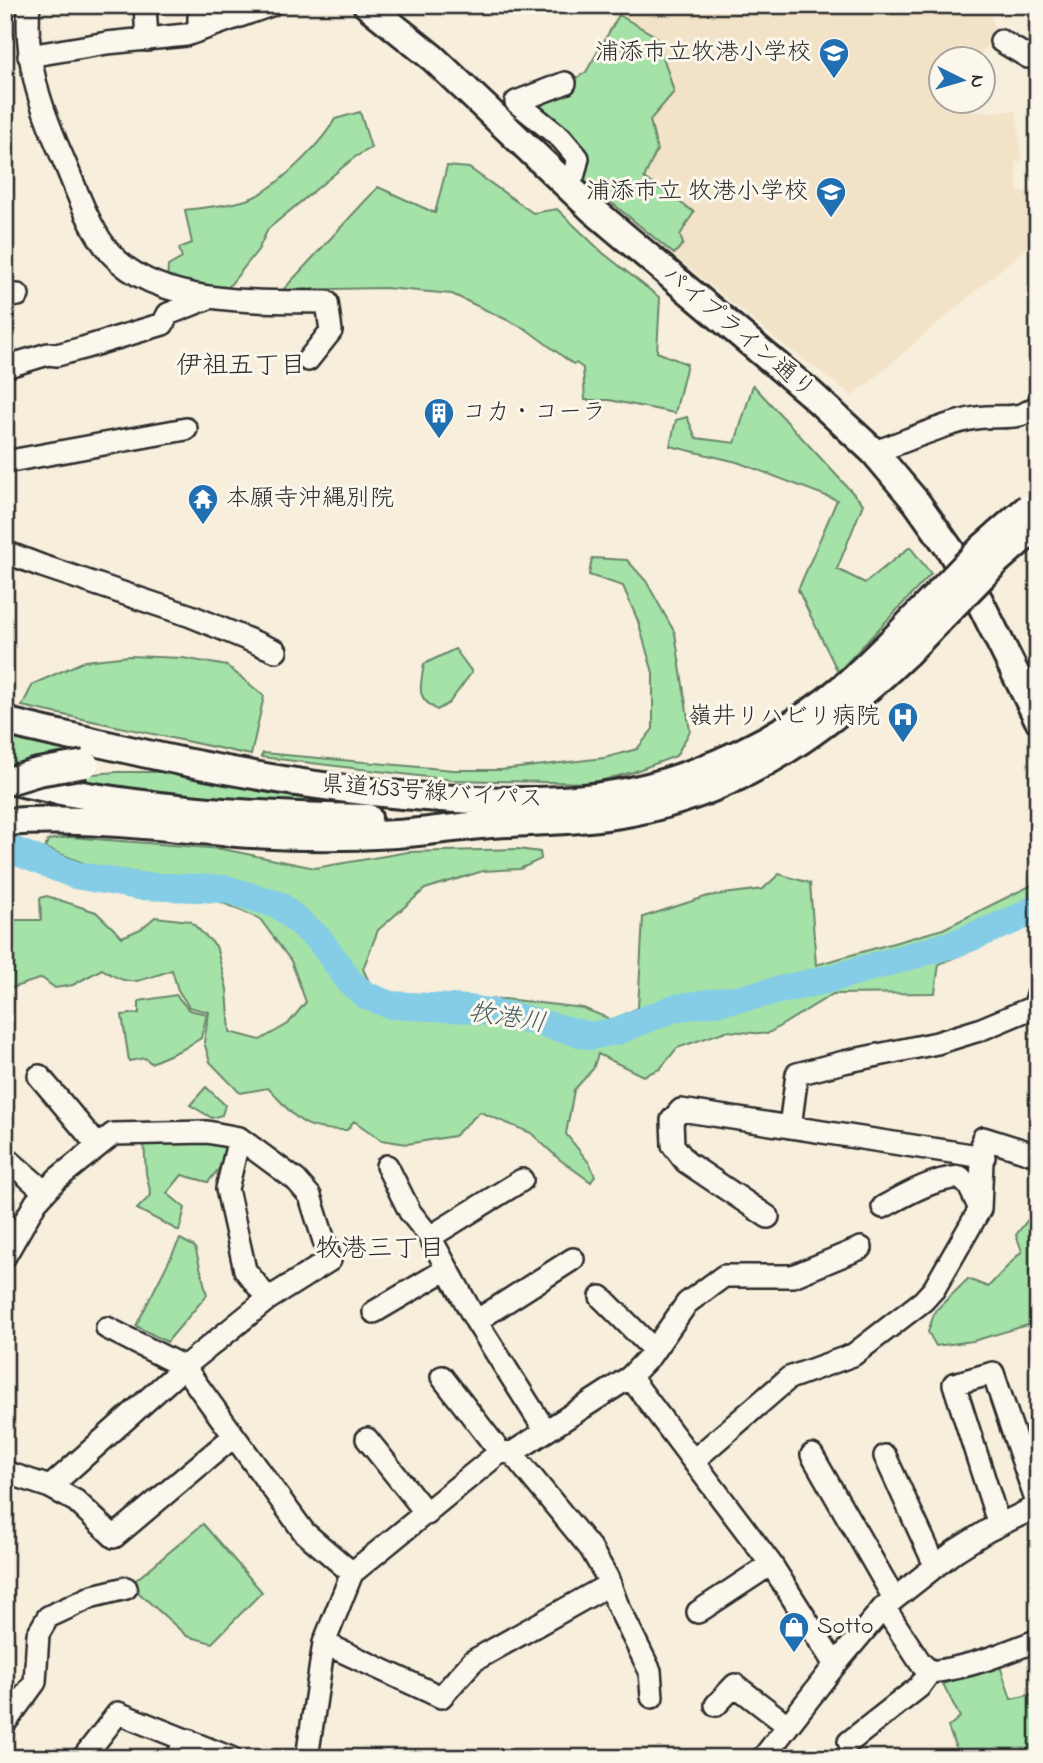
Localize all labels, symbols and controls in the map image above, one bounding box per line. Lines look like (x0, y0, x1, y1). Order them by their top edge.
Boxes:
place label: 浦添市立牧港小学校 (595, 36, 811, 71)
school or university icon: 浦添市立牧港小学校 (817, 36, 851, 80)
north arrow (928, 46, 998, 116)
text: N (962, 74, 990, 89)
place label: 浦添市立 牧港小学校 (586, 175, 808, 210)
school or university icon: 浦添市立 牧港小学校 (814, 175, 848, 219)
street label: パイプライン通り (654, 258, 822, 408)
district label: 伊祖五丁目 (176, 348, 306, 386)
building icon: コカ・コーラ (422, 396, 456, 440)
place label: コカ・コーラ (462, 396, 606, 431)
temple icon: 本願寺沖縄別院 (186, 482, 220, 526)
place label: 本願寺沖縄別院 (226, 482, 394, 517)
place label: 嶺井リハビリ病院 (688, 700, 880, 735)
hospital icon: 嶺井リハビリ病院 (886, 700, 920, 744)
street label: 県道153号線バイパス (320, 768, 544, 818)
water label: 牧港川 (466, 994, 548, 1044)
district label: 牧港三丁目 (315, 1231, 445, 1269)
shop icon: Sotto (777, 1610, 811, 1654)
place label: Sotto (817, 1610, 874, 1645)

